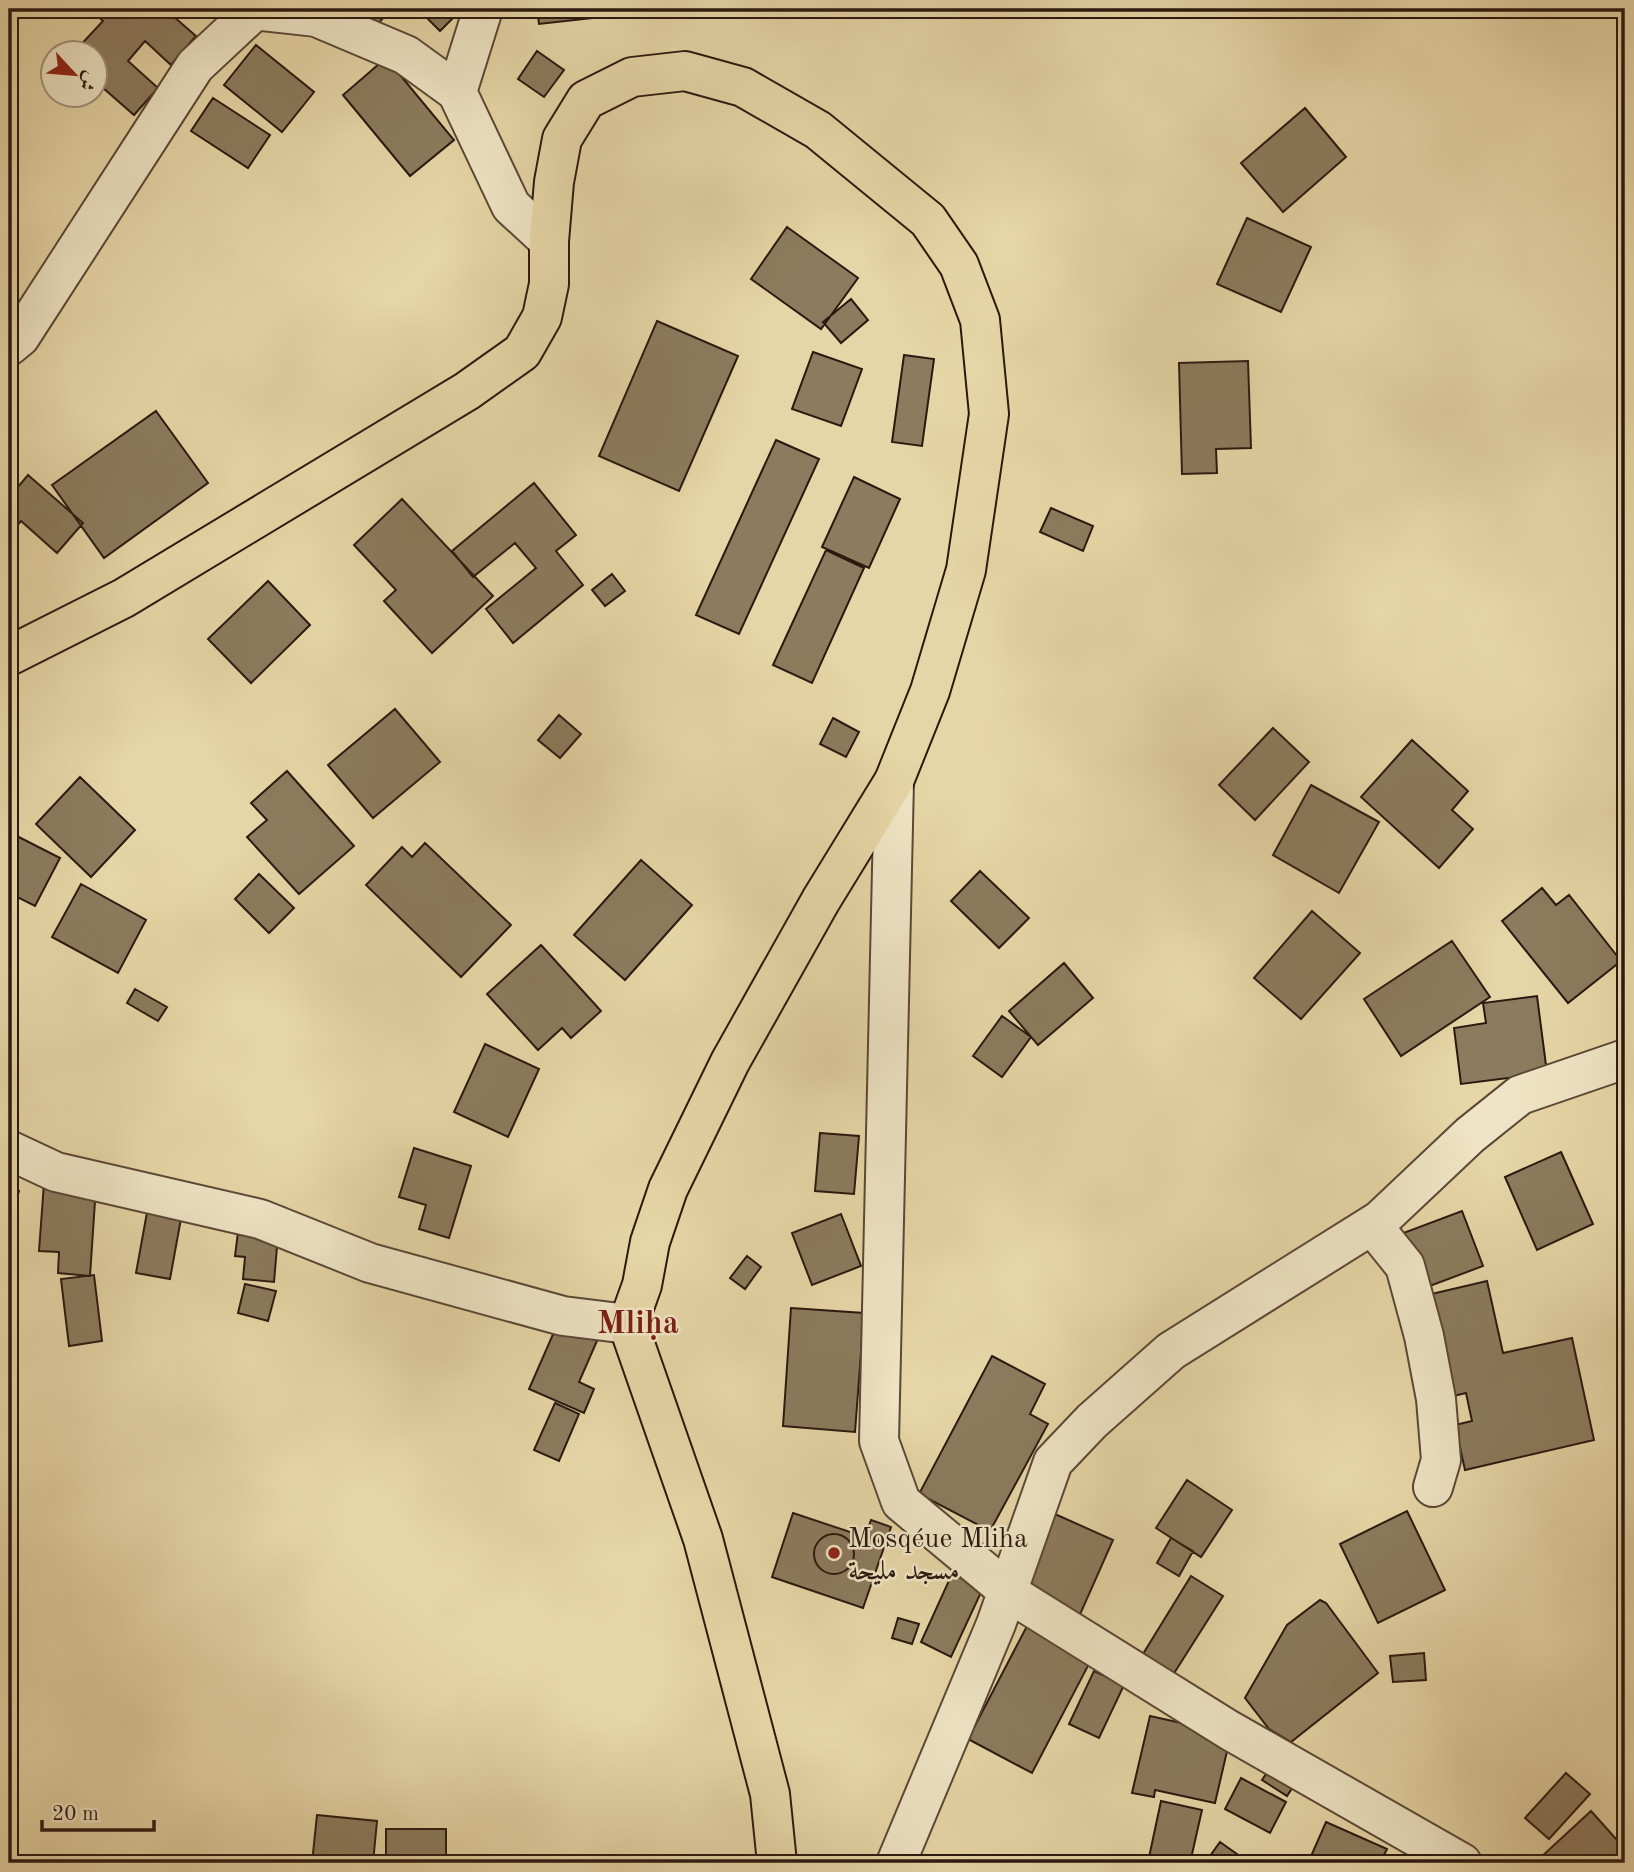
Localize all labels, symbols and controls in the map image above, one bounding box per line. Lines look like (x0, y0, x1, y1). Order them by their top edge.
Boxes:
north arrow (38, 38, 108, 108)
text: ش (74, 68, 100, 93)
district label: Mliḥa (597, 1309, 679, 1341)
place label: Mosqéue Mliha مسجد مليحة (848, 1526, 1028, 1586)
marker: Mosqéue Mliha مسجد مليحة (826, 1545, 842, 1561)
scale bar (42, 1788, 154, 1832)
text: 20 m (52, 1804, 99, 1825)

